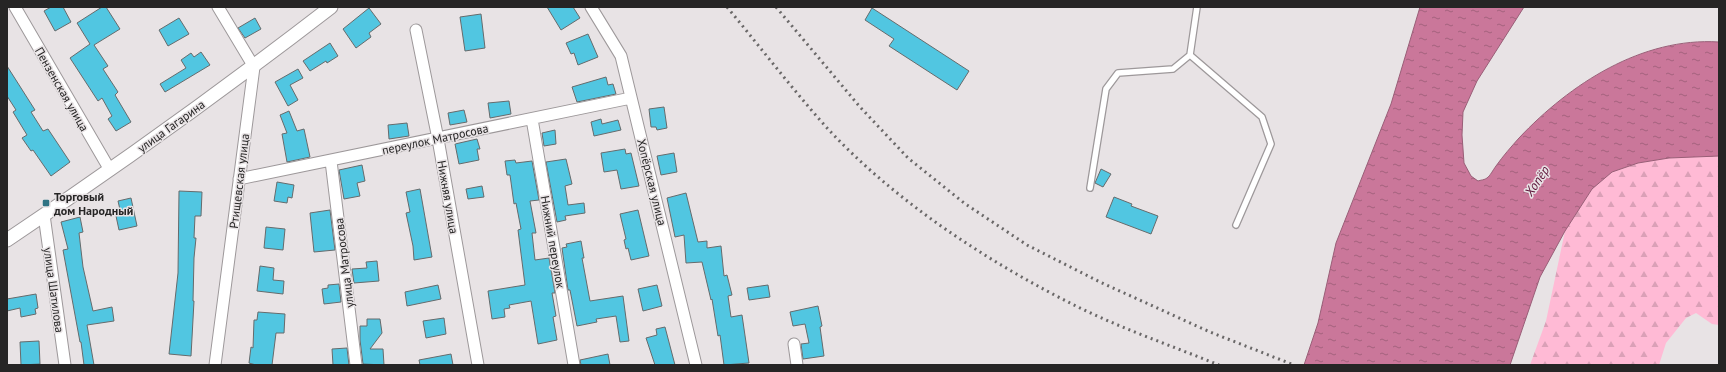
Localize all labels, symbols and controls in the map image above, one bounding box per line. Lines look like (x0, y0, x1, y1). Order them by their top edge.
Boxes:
street label: Пензенская улица (32, 44, 92, 134)
street label: улица Гагарина (134, 97, 208, 155)
street label: переулок Матросова (380, 120, 490, 158)
street label: Ртищевская улица (226, 133, 252, 229)
street label: Хопёрская улица (634, 137, 670, 227)
street label: Нижняя улица (434, 159, 462, 235)
water label: Хопёр (1520, 162, 1554, 200)
place label: Торговый дом Народный (53, 189, 133, 218)
street label: Нижний переулок (537, 194, 569, 290)
marker: Торговый дом Народный (41, 198, 51, 208)
street label: улица Матросова (331, 217, 357, 309)
street label: улица Шатилова (41, 246, 67, 334)

